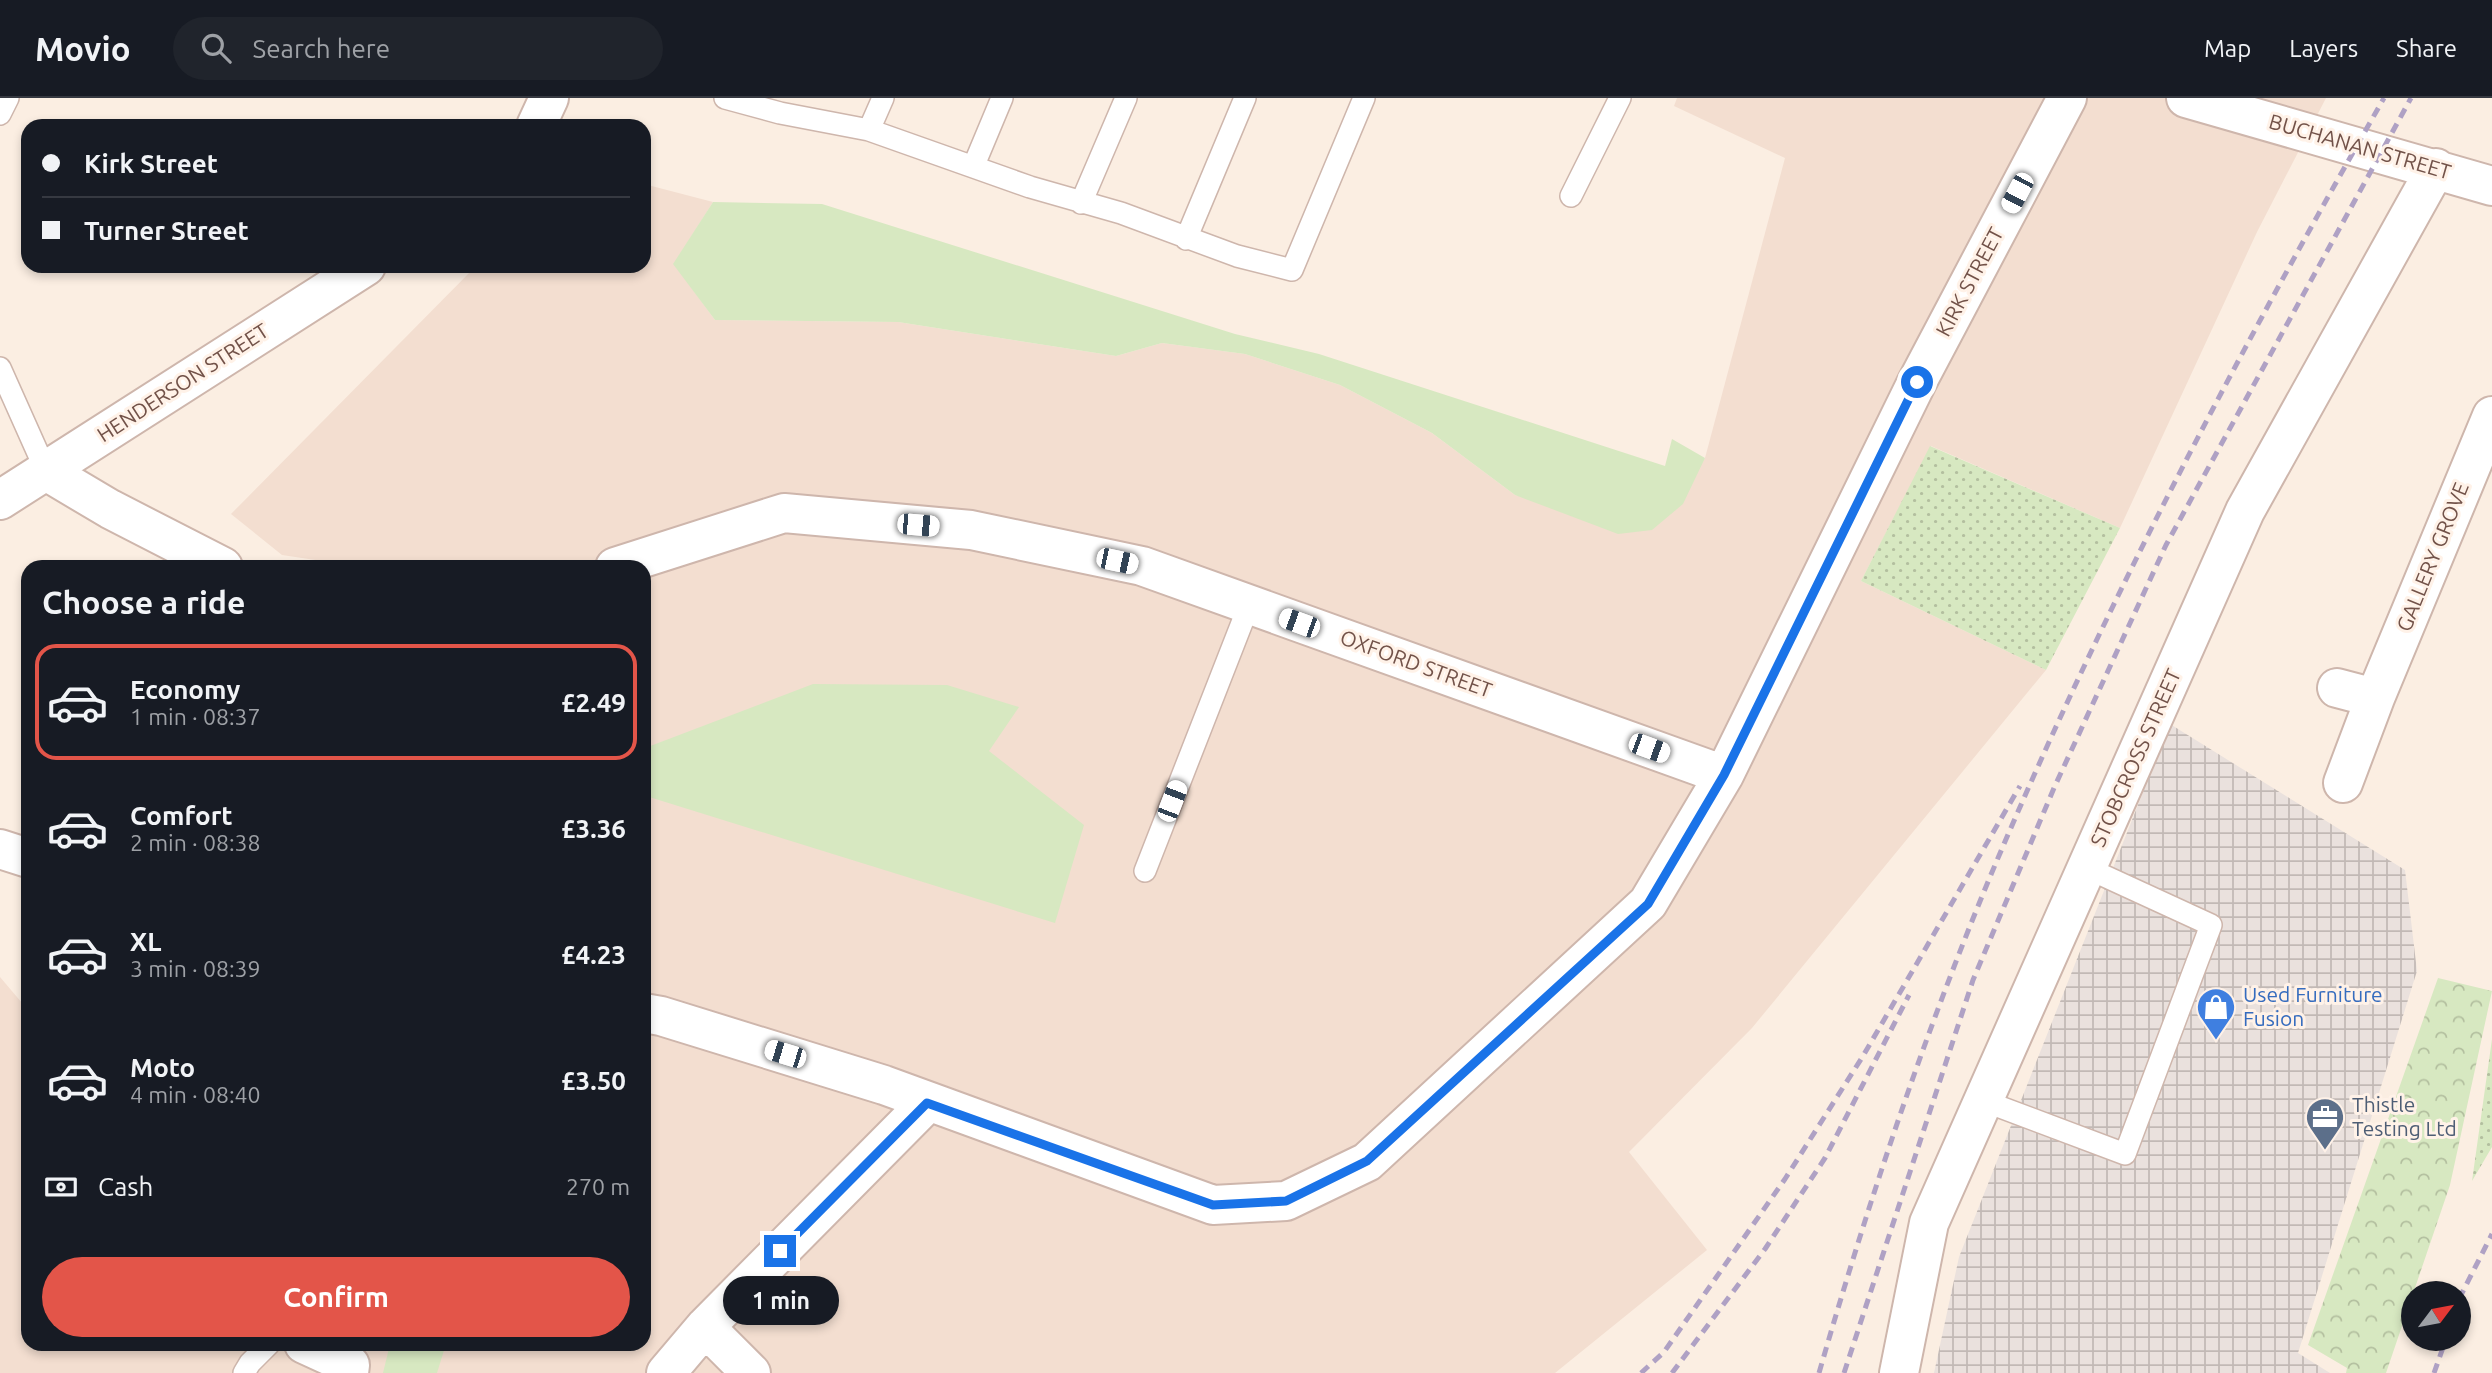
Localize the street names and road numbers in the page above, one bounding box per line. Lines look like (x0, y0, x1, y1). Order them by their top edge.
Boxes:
street label: BUCHANAN STREET (2266, 109, 2454, 184)
street label: KIRK STREET (1930, 223, 2008, 340)
street label: HENDERSON STREET (92, 318, 273, 446)
street label: GALLERY GROVE (2391, 479, 2473, 635)
street label: OXFORD STREET (1337, 624, 1496, 702)
street label: STOBCROSS STREET (2085, 665, 2185, 850)

